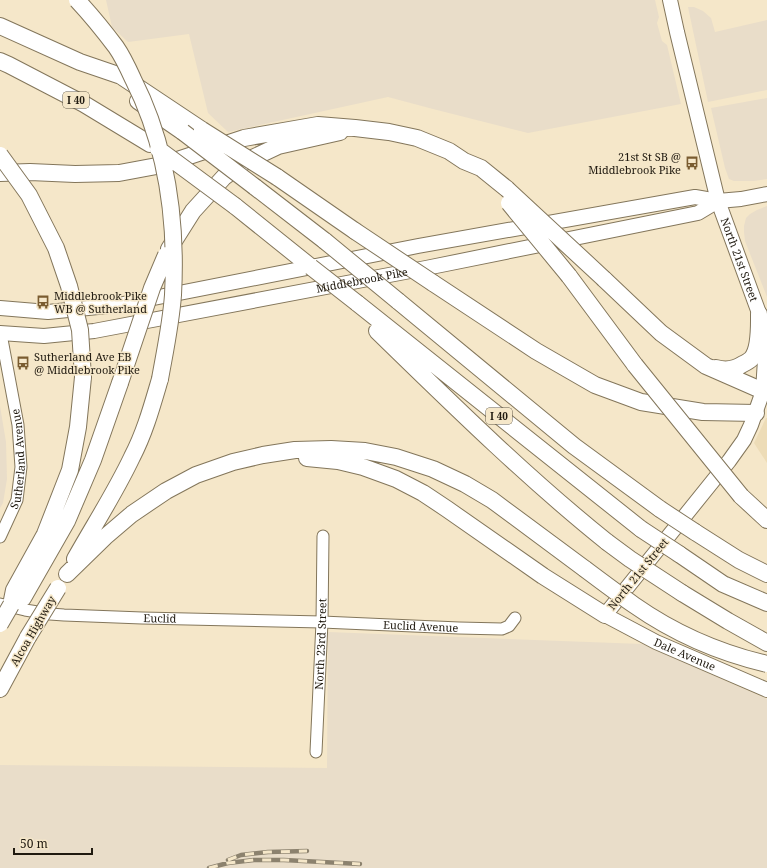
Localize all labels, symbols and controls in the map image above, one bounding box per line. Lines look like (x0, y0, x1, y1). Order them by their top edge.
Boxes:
road number: I 40 (63, 92, 89, 108)
place label: 21st St SB @ Middlebrook Pike (588, 149, 681, 177)
bus stop icon: 21st St SB @ Middlebrook Pike (684, 155, 700, 171)
street label: North 21st Street (718, 215, 762, 304)
street label: Middlebrook Pike (315, 264, 409, 296)
place label: Middlebrook Pike WB @ Sutherland (54, 288, 147, 316)
bus stop icon: Middlebrook Pike WB @ Sutherland (35, 294, 51, 310)
place label: Sutherland Ave EB @ Middlebrook Pike (34, 349, 140, 377)
bus stop icon: Sutherland Ave EB @ Middlebrook Pike (15, 355, 31, 371)
street label: Sutherland Avenue (6, 408, 28, 511)
road number: I 40 (486, 408, 512, 424)
street label: North 21st Street (604, 535, 671, 613)
street label: Alcoa Highway (6, 592, 59, 669)
street label: North 23rd Street (311, 598, 329, 690)
street label: Euclid (143, 610, 177, 626)
street label: Euclid Avenue (383, 617, 459, 635)
street label: Dale Avenue (652, 634, 718, 674)
scale bar (14, 830, 92, 856)
text: 50 m (20, 835, 48, 852)

